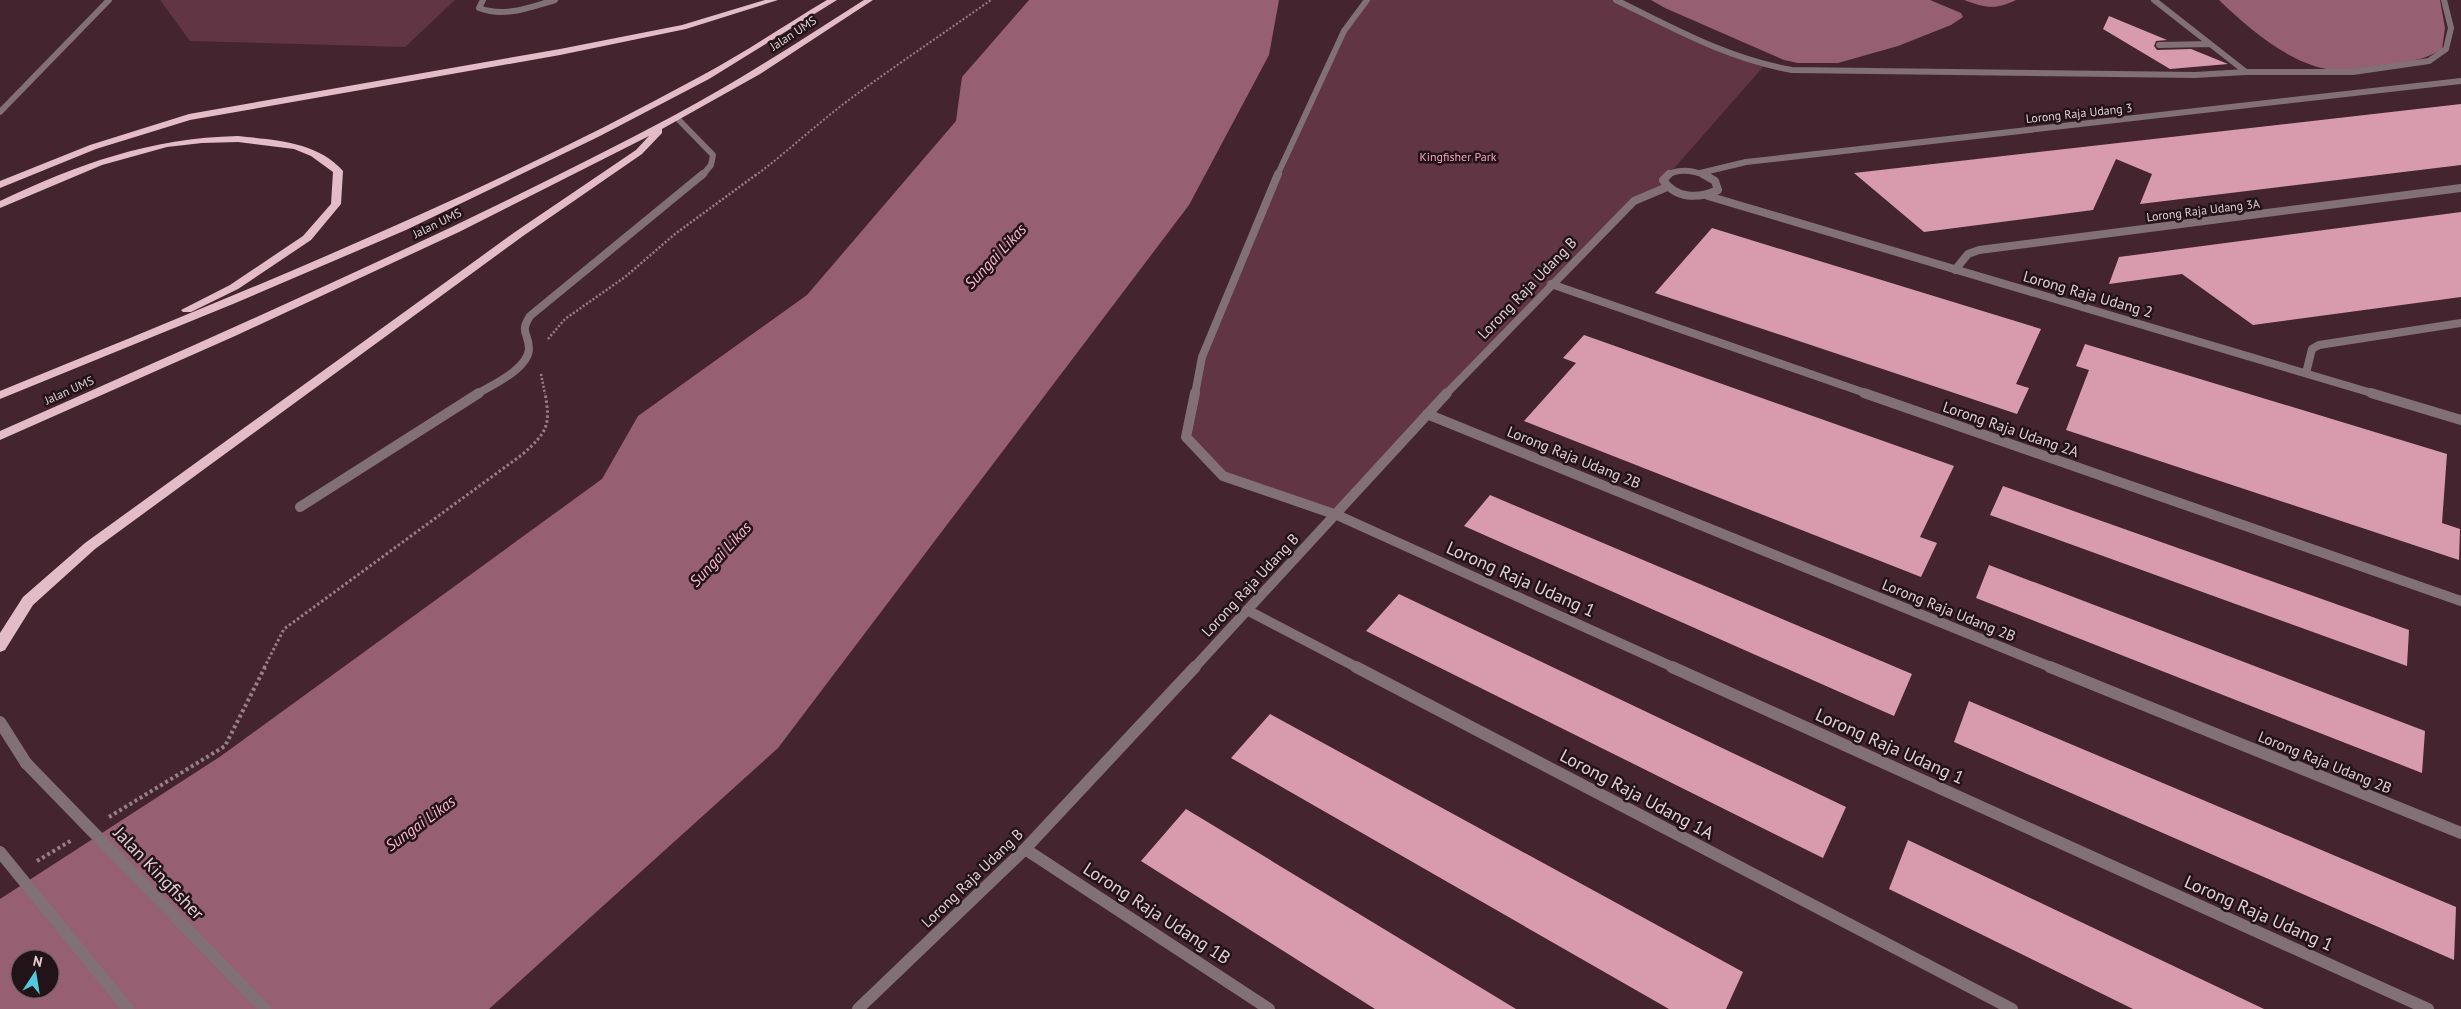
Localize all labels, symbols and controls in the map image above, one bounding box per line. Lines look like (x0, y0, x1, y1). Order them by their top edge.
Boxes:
street label: Jalan UMS (766, 12, 819, 54)
street label: Lorong Raja Udang 3 (2025, 100, 2133, 126)
park label: Kingfisher Park (1419, 149, 1497, 164)
street label: Lorong Raja Udang 3A (2146, 196, 2260, 224)
street label: Jalan UMS (409, 205, 464, 242)
water label: Sungai Likas (960, 219, 1031, 293)
street label: Lorong Raja Udang B (1474, 233, 1580, 343)
street label: Lorong Raja Udang 2 (2021, 266, 2155, 322)
street label: Jalan UMS (41, 373, 96, 408)
street label: Lorong Raja Udang 2A (1941, 397, 2082, 461)
street label: Lorong Raja Udang 2B (1504, 422, 1644, 492)
water label: Sungai Likas (685, 517, 756, 591)
street label: Lorong Raja Udang B (1197, 529, 1303, 641)
street label: Lorong Raja Udang 1 (1443, 536, 1599, 622)
street label: Lorong Raja Udang 2B (1879, 575, 2019, 645)
street label: Lorong Raja Udang 1 (1812, 703, 1968, 789)
street label: Lorong Raja Udang 2B (2255, 727, 2395, 797)
street label: Lorong Raja Udang 1A (1556, 744, 1718, 845)
water label: Sungai Likas (381, 790, 459, 855)
street label: Jalan Kingfisher (108, 821, 209, 924)
street label: Lorong Raja Udang B (917, 825, 1027, 931)
street label: Lorong Raja Udang 1B (1079, 857, 1235, 969)
street label: Lorong Raja Udang 1 (2181, 870, 2337, 956)
north arrow (10, 949, 60, 999)
text: N (31, 952, 44, 971)

